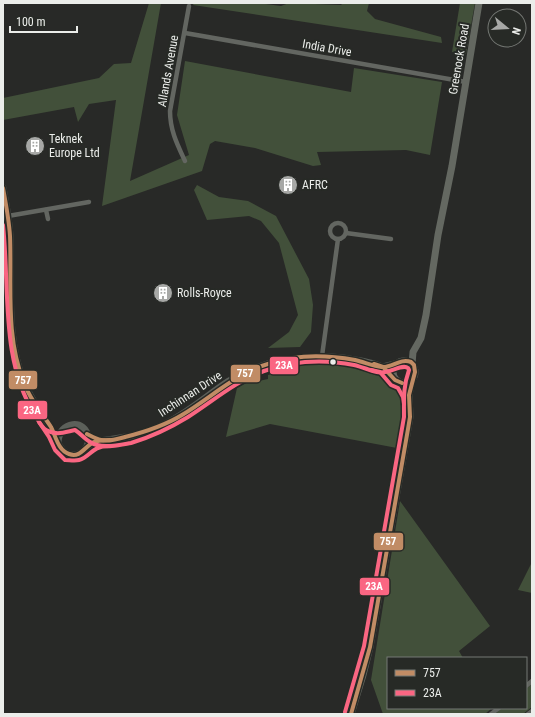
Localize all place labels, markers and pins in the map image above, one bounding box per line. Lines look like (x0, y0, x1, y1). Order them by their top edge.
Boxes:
place label: Teknek Europe Ltd (49, 132, 100, 160)
building icon: Teknek Europe Ltd (24, 135, 46, 157)
building icon: AFRC (277, 174, 299, 196)
place label: AFRC (302, 178, 328, 192)
building icon: Rolls-Royce (152, 282, 174, 304)
place label: Rolls-Royce (177, 286, 232, 300)
unlabelled marker (328, 357, 338, 367)

